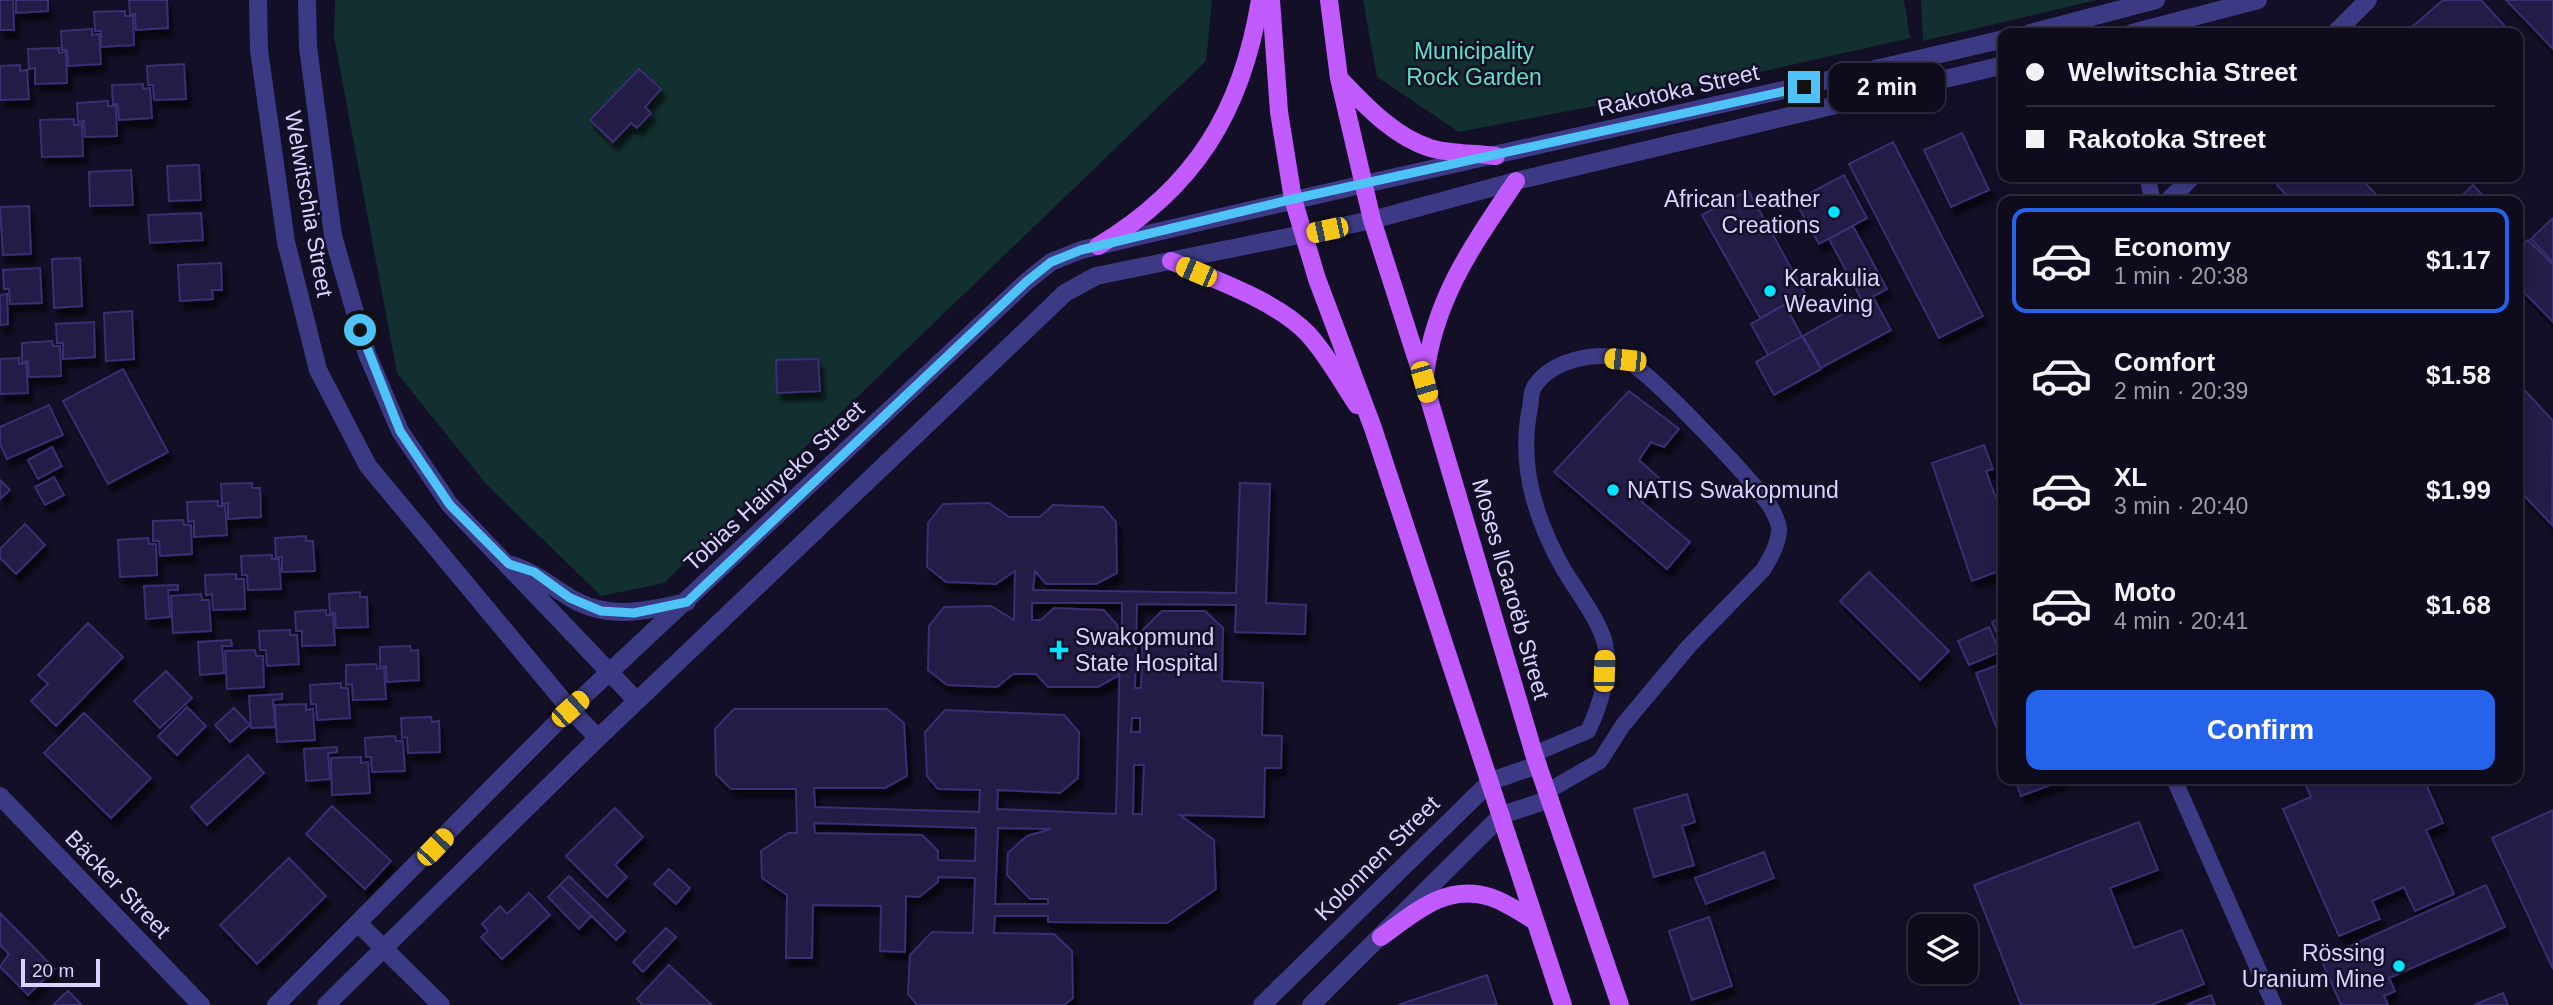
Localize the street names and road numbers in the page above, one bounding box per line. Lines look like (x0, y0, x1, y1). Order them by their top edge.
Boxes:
street label: Rakotoka Street (1595, 59, 1762, 121)
street label: Welwitschia Street (280, 109, 338, 300)
street label: Tobias Hainyeko Street (679, 395, 870, 576)
street label: Moses ǁGaroëb Street (1467, 476, 1555, 703)
street label: Kolonnen Street (1309, 790, 1445, 926)
street label: Bäcker Street (60, 825, 176, 944)

